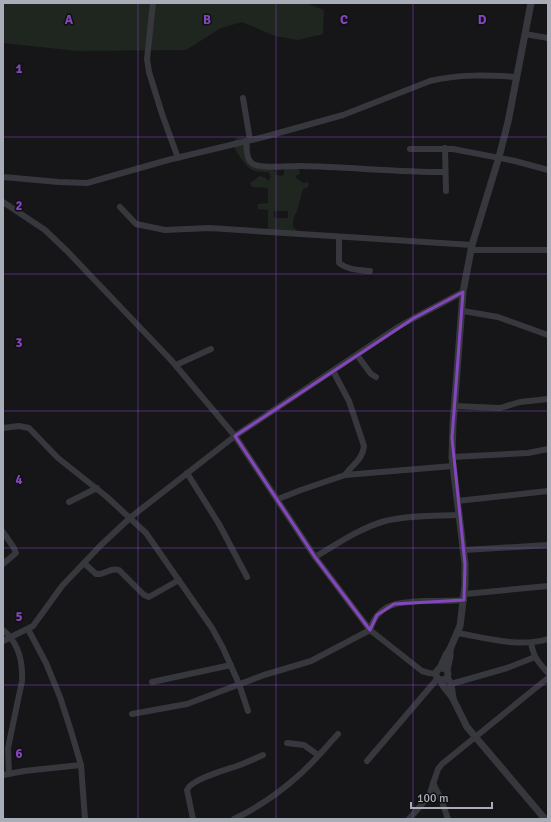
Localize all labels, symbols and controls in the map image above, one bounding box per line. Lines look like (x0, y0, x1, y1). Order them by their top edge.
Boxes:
text: A (65, 12, 74, 28)
text: B (203, 12, 211, 28)
text: C (340, 12, 348, 28)
text: D (478, 12, 487, 28)
text: 1 (15, 61, 23, 77)
text: 2 (15, 198, 23, 214)
text: 3 (15, 335, 23, 351)
text: 4 (15, 472, 23, 488)
text: 5 (15, 609, 23, 625)
text: 6 (15, 746, 23, 762)
scale bar (411, 784, 492, 810)
text: 100 m (417, 791, 449, 806)

